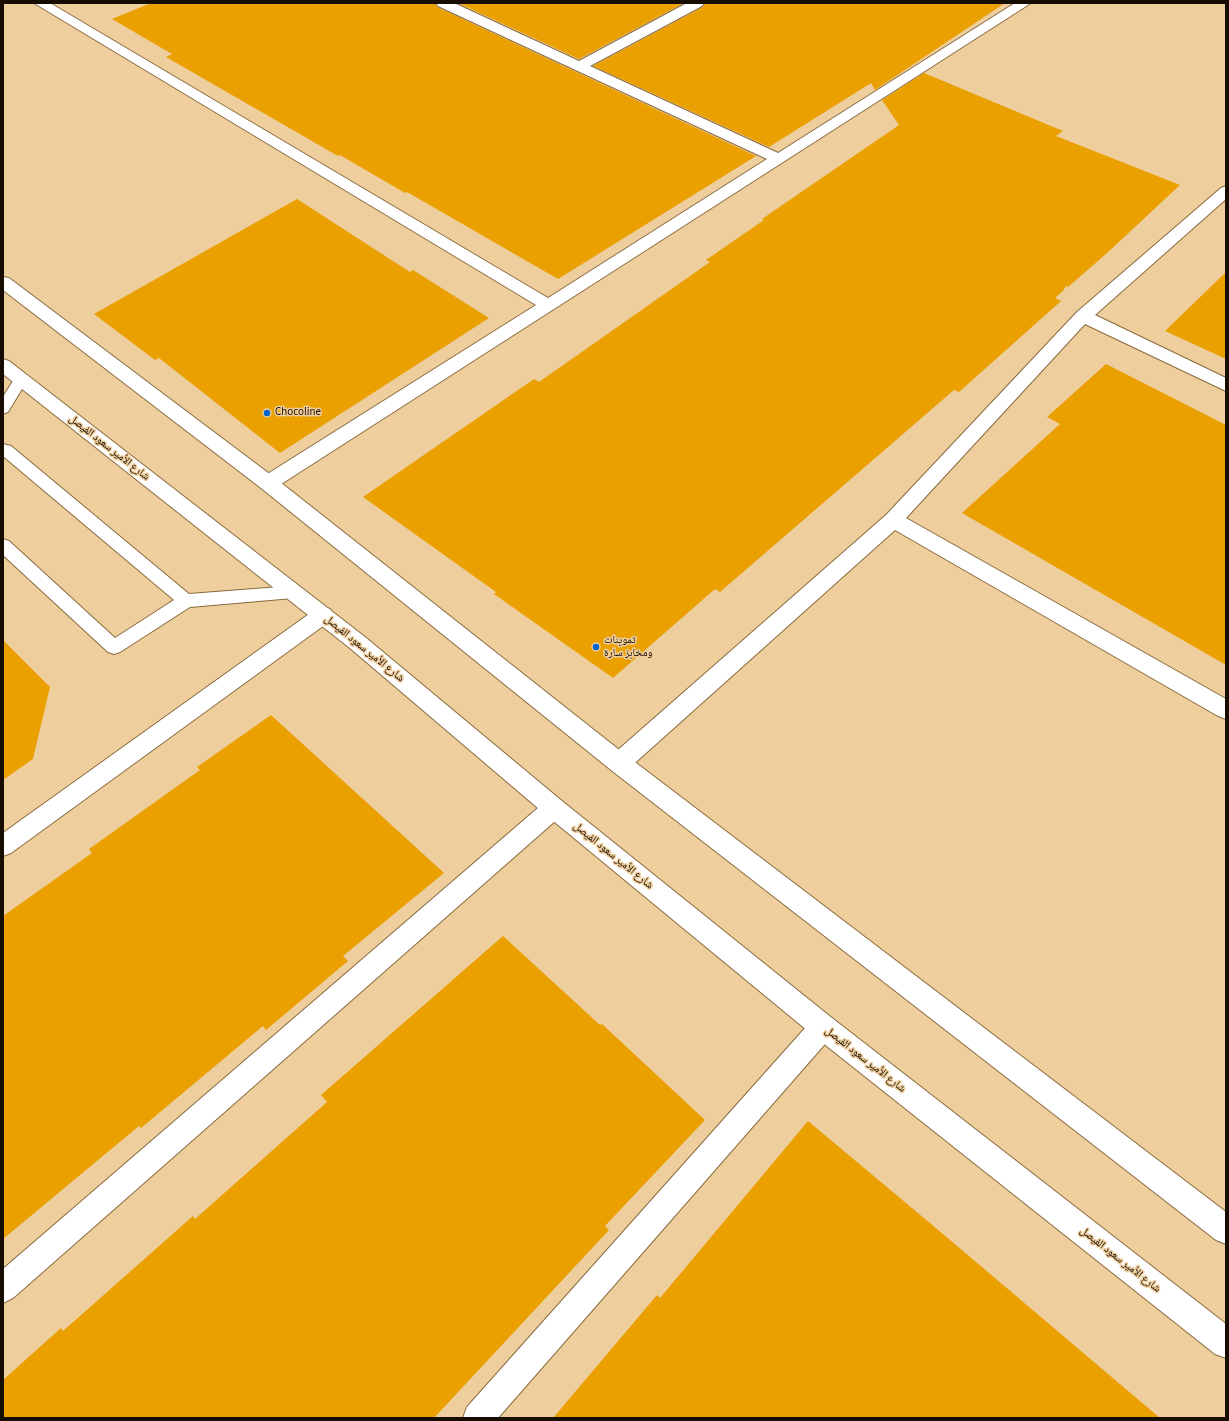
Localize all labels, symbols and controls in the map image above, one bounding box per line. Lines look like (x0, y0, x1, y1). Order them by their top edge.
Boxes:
place label: Chocoline (275, 406, 321, 420)
marker: Chocoline (262, 408, 272, 418)
street label: شارع الأمير سعود الفيصل (66, 412, 152, 484)
street label: شارع الأمير سعود الفيصل (321, 613, 407, 685)
place label: تموينات ومخابز سارة (604, 634, 653, 660)
marker: تموينات ومخابز سارة (591, 642, 601, 652)
street label: شارع الأمير سعود الفيصل (570, 820, 656, 892)
street label: شارع الأمير سعود الفيصل (822, 1024, 908, 1096)
street label: شارع الأمير سعود الفيصل (1077, 1224, 1163, 1296)

